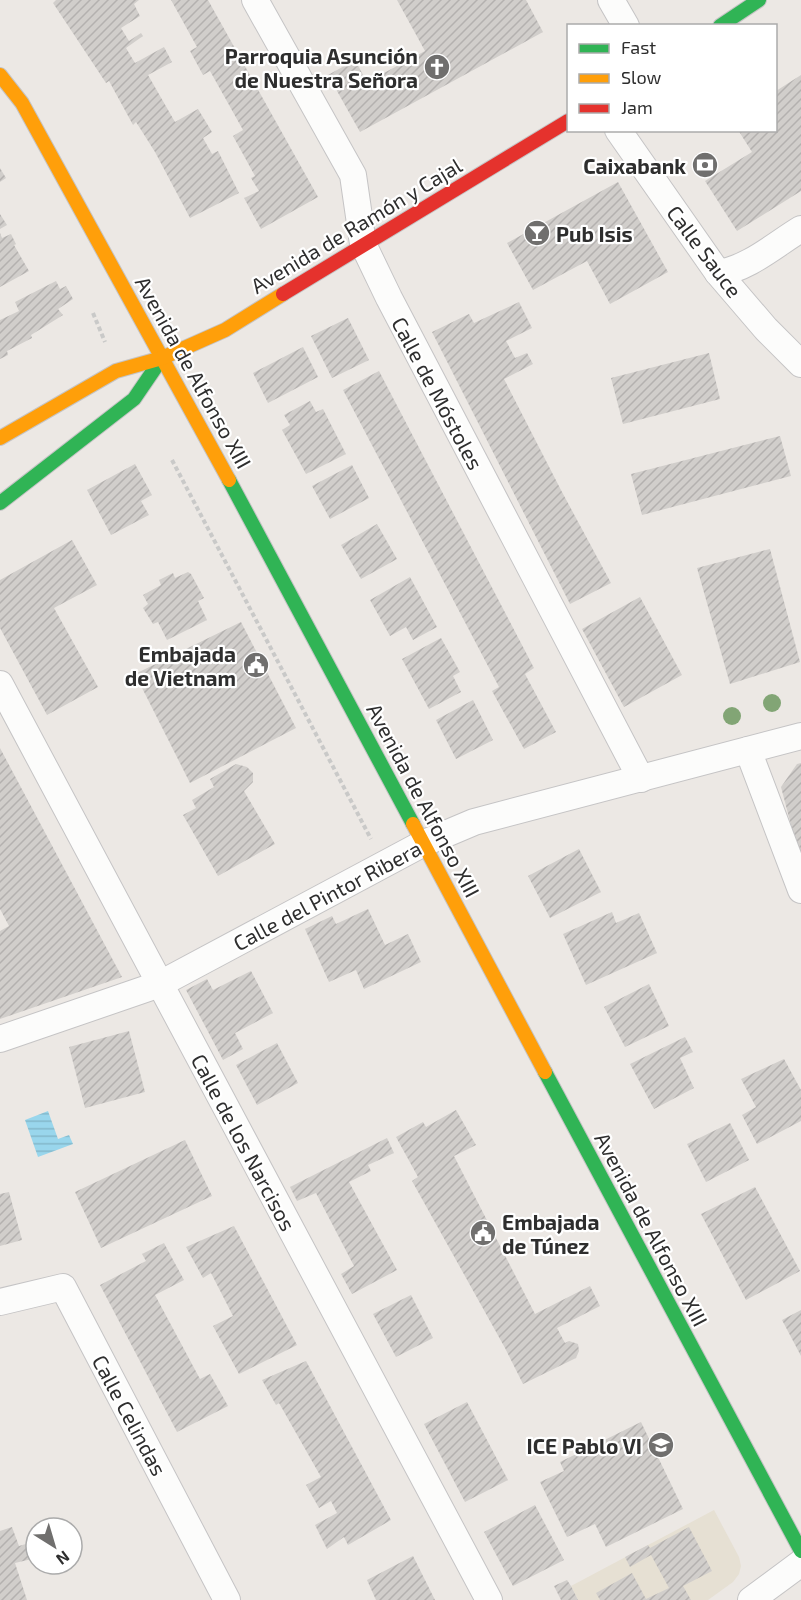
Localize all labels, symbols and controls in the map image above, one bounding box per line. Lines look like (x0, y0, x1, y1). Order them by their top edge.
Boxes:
legend (567, 24, 777, 132)
text: Fast (621, 36, 656, 58)
place label: Parroquia Asunción de Nuestra Señora (225, 43, 418, 92)
church icon: Parroquia Asunción de Nuestra Señora (422, 52, 452, 82)
text: Slow (621, 66, 662, 88)
text: Jam (621, 96, 653, 118)
bank icon: Caixabank (690, 150, 720, 180)
street label: Avenida de Ramón y Cajal (246, 152, 467, 299)
place label: Caixabank (583, 153, 686, 178)
street label: Calle Sauce (662, 200, 748, 302)
bar icon: Pub Isis (522, 218, 552, 248)
place label: Pub Isis (556, 221, 633, 246)
street label: Avenida de Alfonso XIII (131, 272, 257, 472)
street label: Calle de Móstoles (387, 312, 489, 474)
place label: Embajada de Vietnam (125, 641, 236, 690)
public building icon: Embajada de Vietnam (241, 650, 271, 680)
street label: Avenida de Alfonso XIII (362, 699, 486, 901)
street label: Calle del Pintor Ribera (229, 835, 425, 955)
street label: Calle de los Narcisos (187, 1049, 301, 1235)
street label: Avenida de Alfonso XIII (590, 1128, 714, 1330)
place label: Embajada de Túnez (502, 1209, 599, 1258)
public building icon: Embajada de Túnez (468, 1218, 498, 1248)
street label: Calle Celindas (88, 1350, 172, 1480)
school or university icon: ICE Pablo VI (646, 1430, 676, 1460)
place label: ICE Pablo VI (527, 1433, 642, 1458)
north arrow (24, 1516, 84, 1576)
text: N (53, 1547, 74, 1569)

